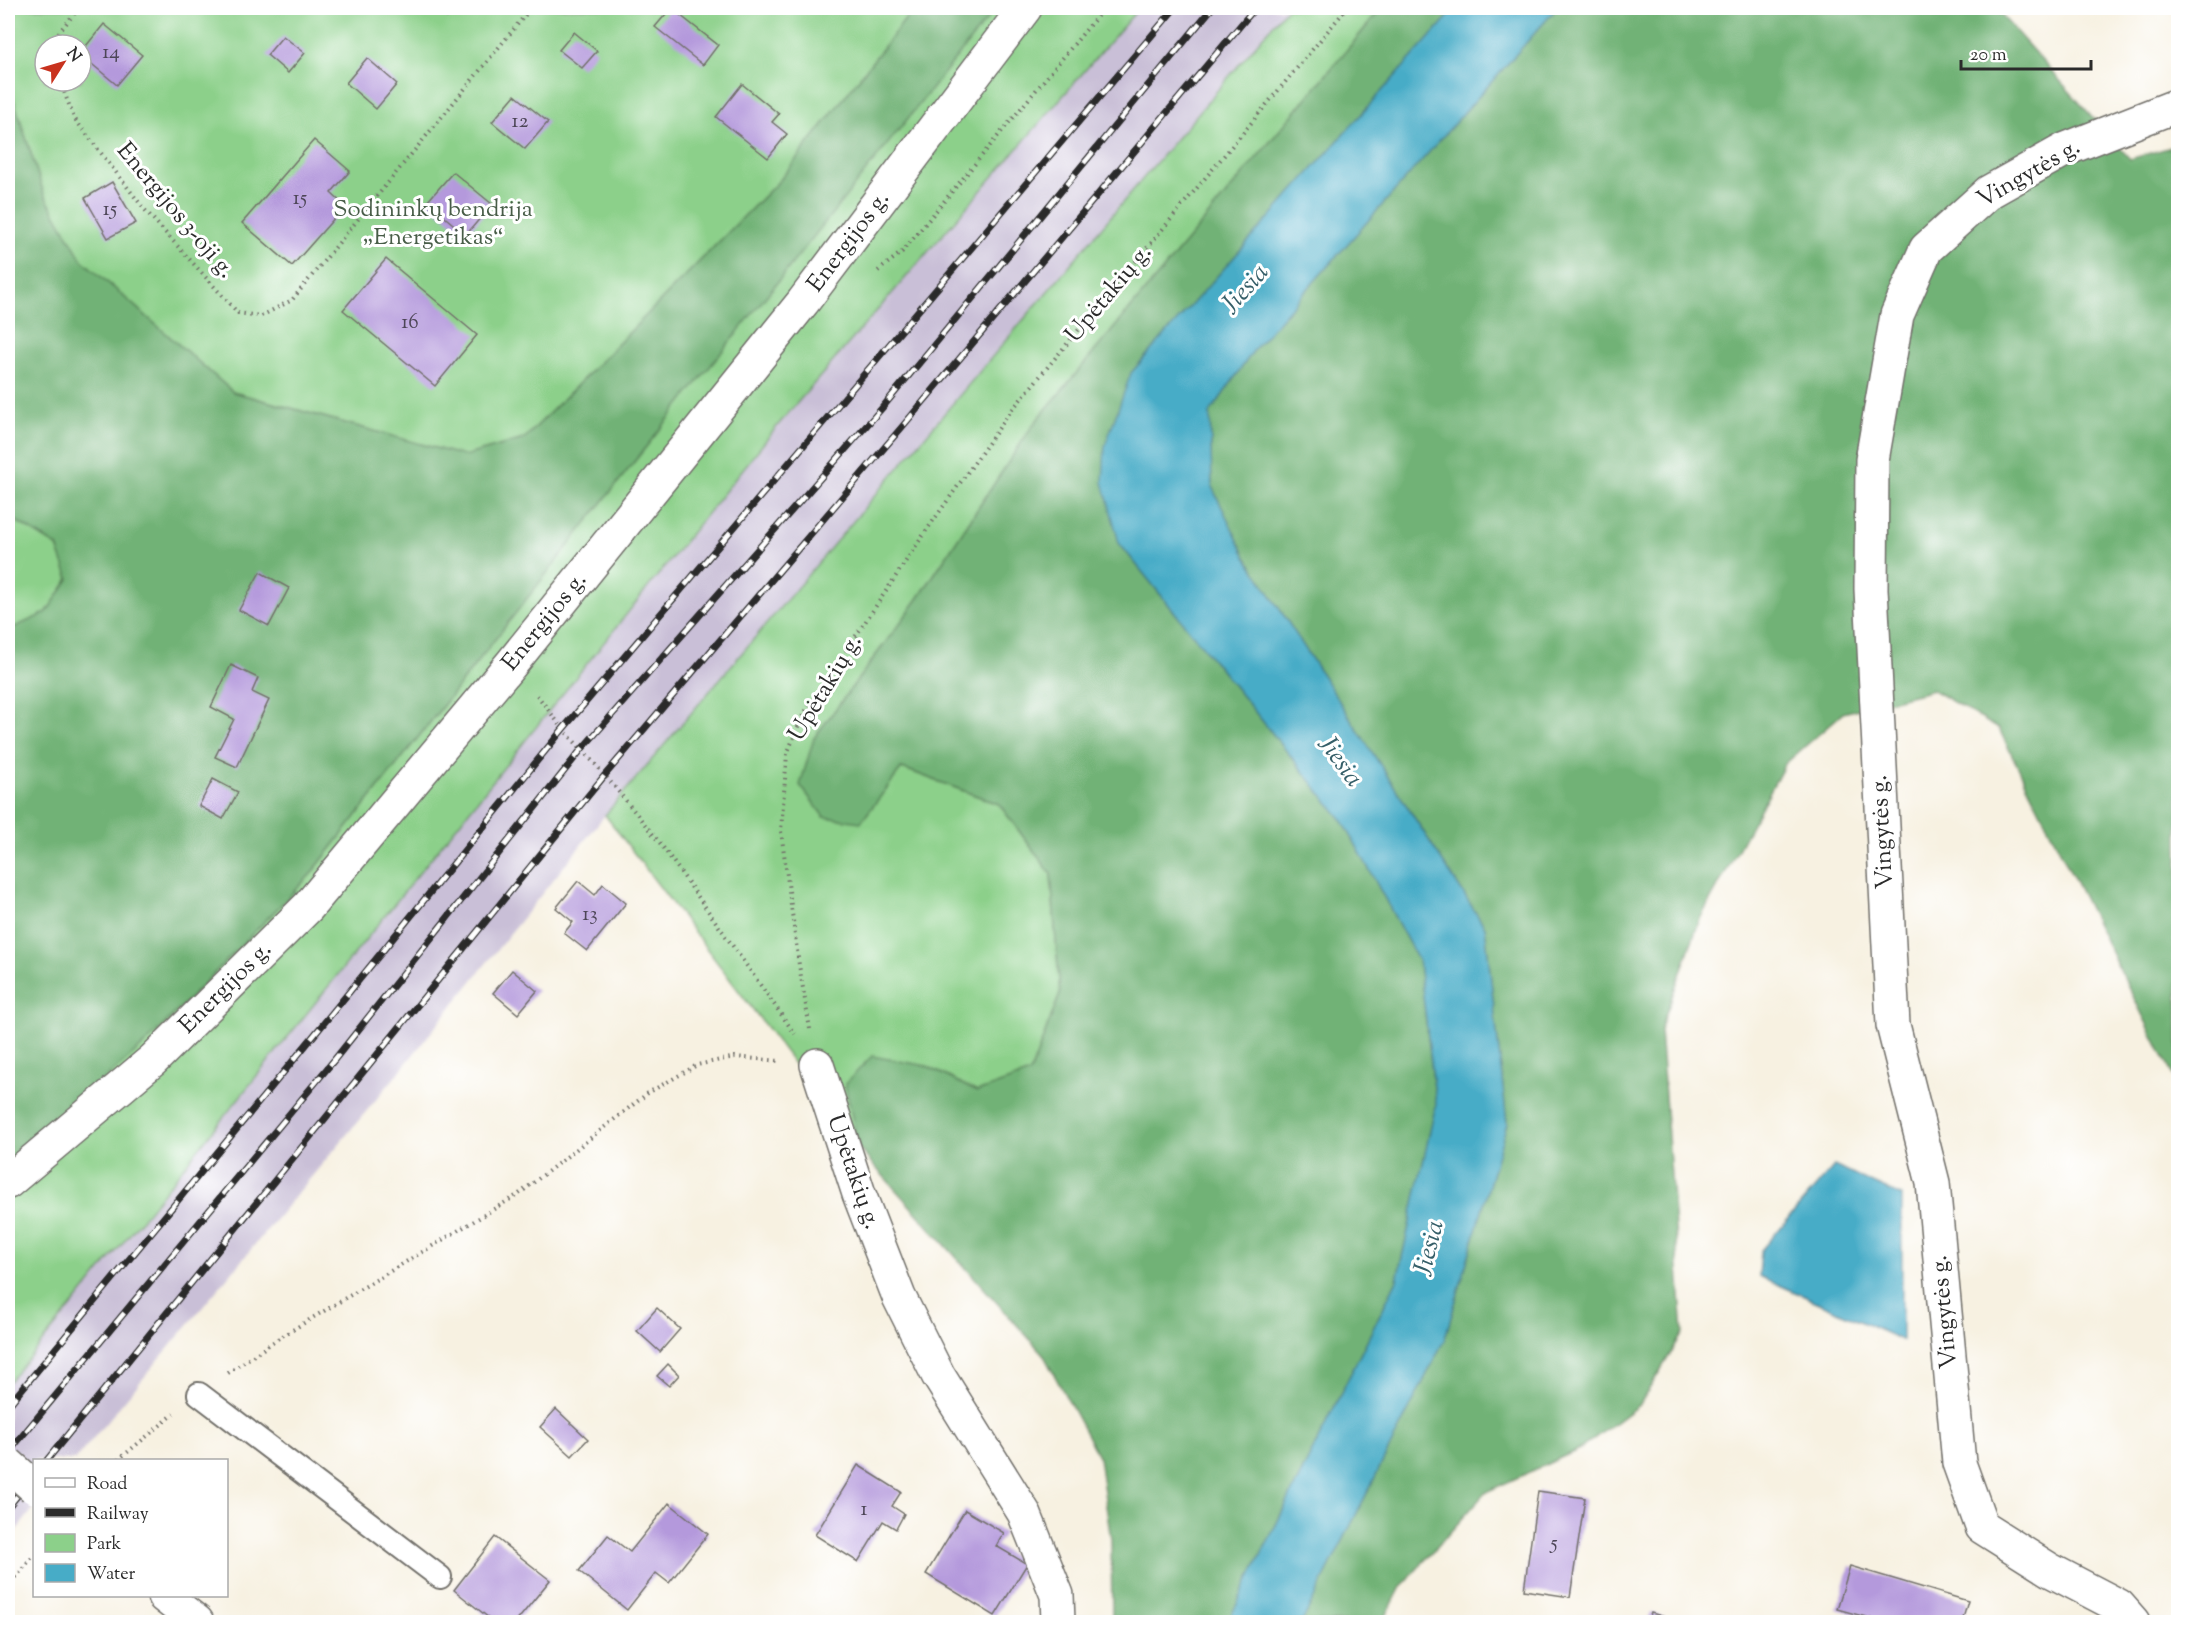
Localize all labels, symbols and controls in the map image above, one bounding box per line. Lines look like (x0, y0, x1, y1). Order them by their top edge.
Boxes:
north arrow (33, 33, 93, 93)
scale bar (1961, 33, 2092, 71)
house number: 14 (102, 38, 120, 68)
text: N (60, 43, 86, 68)
text: 20 m (1970, 43, 2007, 69)
house number: 12 (512, 107, 529, 137)
street label: Vingytės g. (1971, 131, 2087, 217)
street label: Energijos 3-oji g. (108, 136, 242, 286)
house number: 15 (293, 184, 307, 214)
street label: Energijos g. (800, 184, 898, 300)
park label: Sodininkų bendrija „Energetikas“ (333, 193, 533, 255)
house number: 15 (103, 195, 117, 225)
street label: Upėtakių g. (1058, 237, 1160, 351)
water label: Jiesia (1213, 256, 1278, 323)
house number: 16 (401, 308, 419, 338)
street label: Energijos g. (494, 565, 596, 679)
street label: Upėtakių g. (781, 628, 871, 748)
water label: Jiesia (1308, 728, 1371, 795)
street label: Vingytės g. (1863, 774, 1903, 890)
house number: 13 (582, 900, 598, 930)
street label: Energijos g. (172, 934, 280, 1042)
street label: Upėtakių g. (817, 1110, 889, 1234)
water label: Jiesia (1405, 1217, 1455, 1280)
street label: Vingytės g. (1923, 1254, 1967, 1370)
legend (33, 1459, 228, 1597)
text: Road (87, 1472, 127, 1498)
house number: 1 (860, 1495, 868, 1525)
text: Railway (87, 1502, 149, 1528)
house number: 5 (1549, 1529, 1558, 1559)
text: Park (87, 1532, 122, 1558)
text: Water (87, 1562, 136, 1588)

